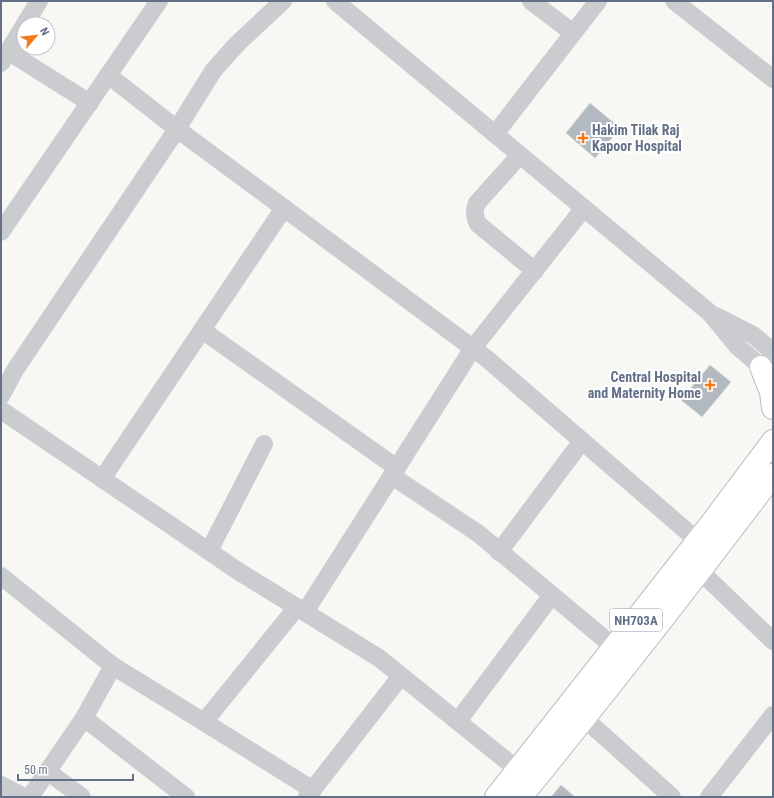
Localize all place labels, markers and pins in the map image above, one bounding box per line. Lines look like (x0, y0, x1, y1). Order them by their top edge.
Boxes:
place label: Hakim Tilak Raj Kapoor Hospital (592, 122, 682, 154)
marker: Hakim Tilak Raj Kapoor Hospital (577, 132, 589, 144)
place label: Central Hospital and Maternity Home (588, 369, 701, 401)
marker: Central Hospital and Maternity Home (704, 379, 716, 391)

